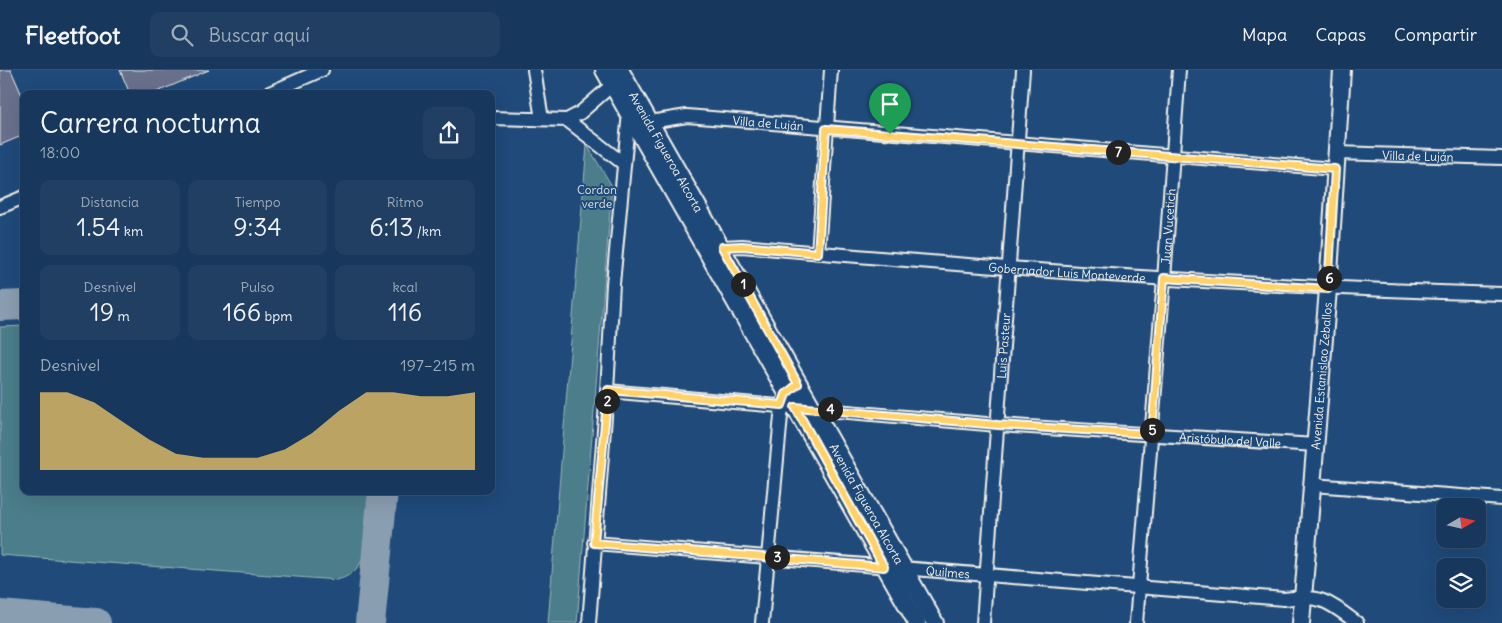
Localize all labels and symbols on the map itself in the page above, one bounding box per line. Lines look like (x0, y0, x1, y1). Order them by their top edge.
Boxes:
pin (869, 83, 911, 134)
street label: Avenida Figueroa Alcorta (626, 89, 707, 215)
street label: Villa de Luján (732, 112, 805, 133)
pin: 7 (1106, 140, 1130, 164)
street label: Villa de Luján (1382, 147, 1454, 164)
park label: Cordon verde (577, 182, 617, 211)
street label: Juan Vucetich (1158, 188, 1178, 265)
street label: Gobernador Luis Monteverde (988, 259, 1146, 285)
pin: 6 (1316, 266, 1342, 290)
pin: 1 (730, 272, 756, 296)
street label: Avenida Estanislao Zeballos (1308, 301, 1334, 450)
street label: Luis Pasteur (993, 312, 1013, 379)
pin: 2 (594, 388, 620, 414)
pin: 4 (818, 396, 842, 422)
pin: 5 (1140, 418, 1164, 442)
street label: Aristóbulo del Valle (1179, 429, 1282, 450)
street label: Avenida Figueroa Alcorta (827, 441, 907, 567)
north arrow (1436, 498, 1486, 548)
pin: 3 (764, 544, 790, 570)
street label: Quilmes (925, 562, 970, 581)

